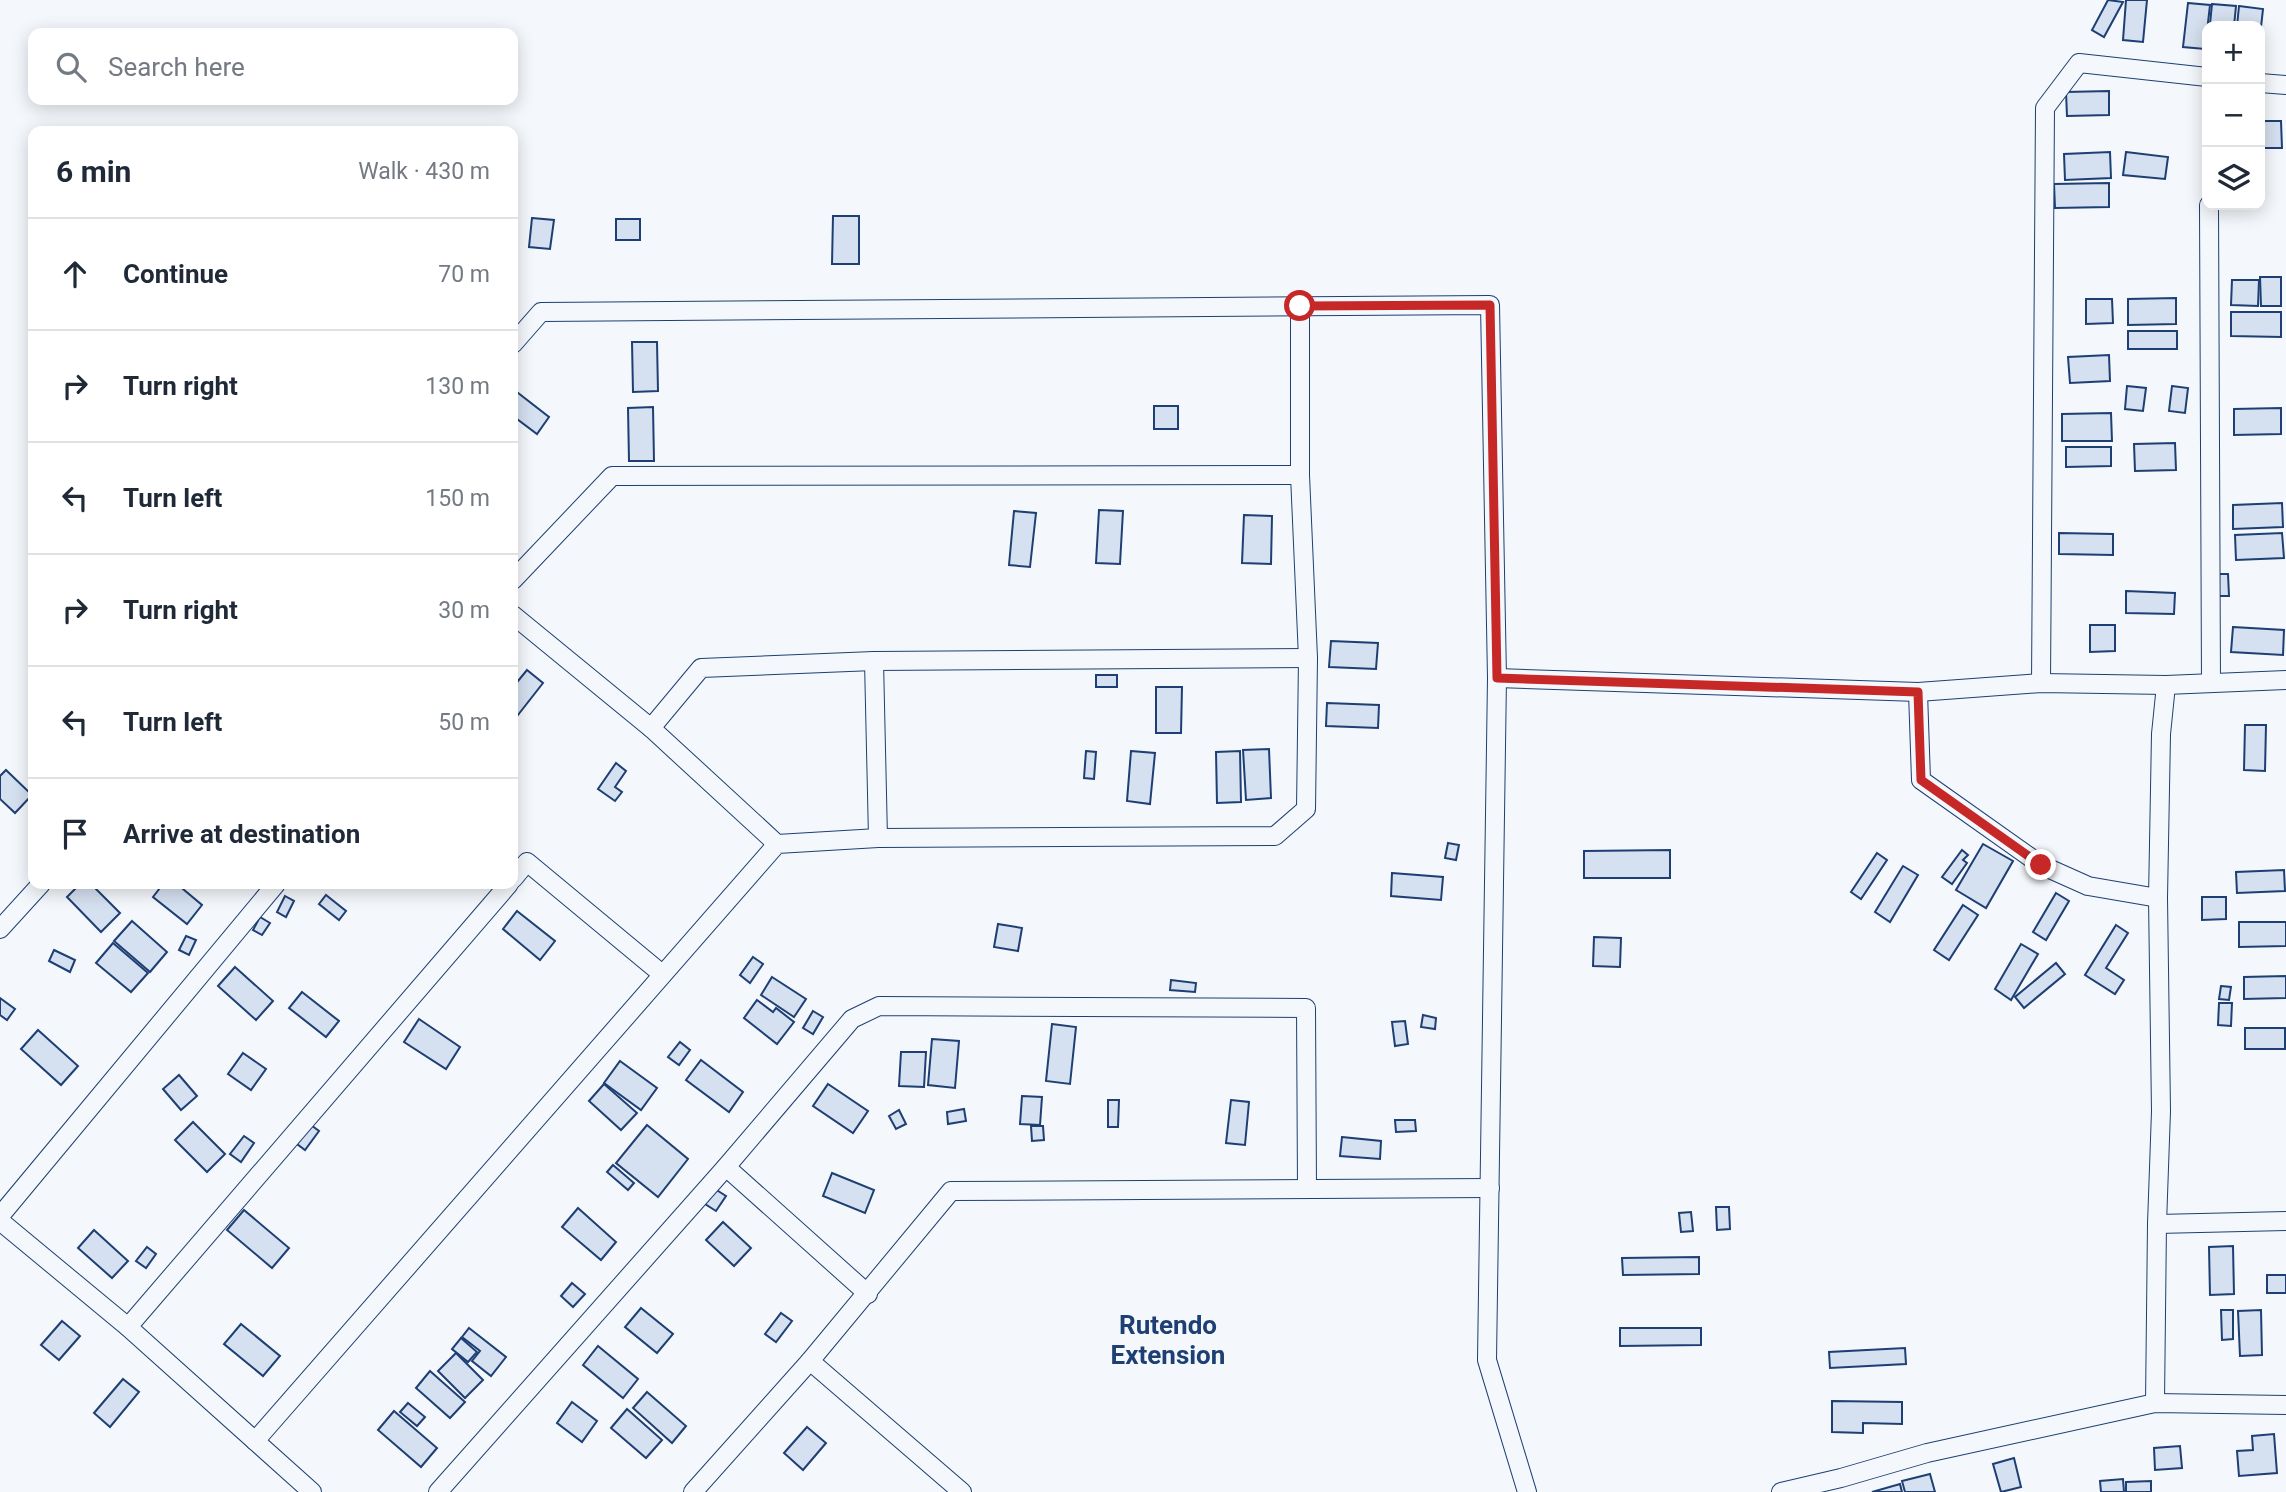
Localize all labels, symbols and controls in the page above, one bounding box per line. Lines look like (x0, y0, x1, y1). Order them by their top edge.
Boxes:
map controls (2202, 21, 2265, 210)
button: + (2202, 21, 2265, 84)
search box (28, 28, 518, 105)
icon: search (52, 48, 90, 86)
text: Search here (108, 52, 245, 82)
button: − (2202, 84, 2265, 147)
button: layers (2202, 147, 2265, 210)
text: 6 min (56, 154, 131, 189)
text: Walk · 430 m (358, 158, 490, 185)
icon: ahead (56, 255, 94, 293)
text: Continue (123, 259, 228, 289)
text: 70 m (438, 261, 490, 288)
route start (1284, 290, 1315, 321)
icon: right (56, 367, 94, 405)
text: Turn right (123, 371, 238, 401)
text: 130 m (425, 373, 490, 400)
icon: left (56, 479, 94, 517)
text: Turn left (123, 483, 222, 513)
text: 150 m (425, 485, 490, 512)
icon: right (56, 591, 94, 629)
text: Turn right (123, 595, 238, 625)
text: 30 m (438, 597, 490, 624)
icon: left (56, 703, 94, 741)
text: Turn left (123, 707, 222, 737)
text: 50 m (438, 709, 490, 736)
icon: arrive (56, 815, 94, 853)
text: Arrive at destination (123, 819, 360, 849)
route end (2025, 849, 2056, 880)
district label: Rutendo Extension (1111, 1310, 1225, 1370)

